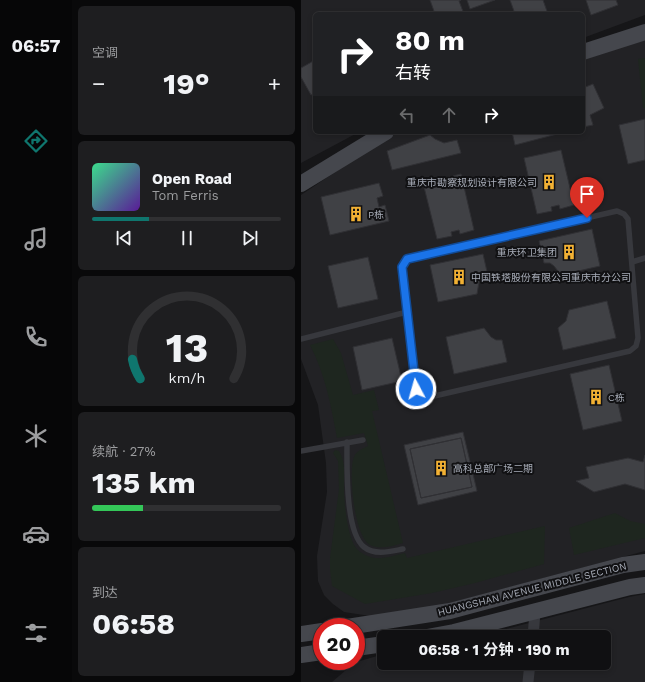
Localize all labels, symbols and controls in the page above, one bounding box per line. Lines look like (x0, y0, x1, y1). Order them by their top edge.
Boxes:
text: 80 m (395, 24, 465, 57)
icon: right (329, 28, 381, 80)
text: 06:57 (11, 35, 61, 56)
text: 空调 (92, 45, 118, 60)
text: 右转 (395, 62, 431, 83)
text: 19° (163, 66, 210, 101)
text: − (92, 71, 105, 96)
text: + (268, 71, 281, 96)
icon: left (396, 104, 418, 126)
icon: ahead (438, 104, 460, 126)
icon: right (480, 104, 502, 126)
icon: directions (22, 127, 50, 155)
text: Open Road (152, 170, 232, 188)
building icon: 重庆市勘察规划设计有限公司 (540, 173, 558, 191)
place label: 重庆市勘察规划设计有限公司 (407, 177, 537, 188)
pin (570, 177, 604, 218)
icon: arrive (576, 183, 598, 205)
text: Tom Ferris (152, 188, 219, 203)
building icon: P栋 (347, 205, 365, 223)
place label: P栋 (368, 209, 384, 220)
icon: music (22, 225, 50, 253)
icon: previous (113, 227, 135, 249)
icon: pause (176, 227, 198, 249)
icon: next (239, 227, 261, 249)
building icon: 重庆环卫集团 (560, 243, 578, 261)
place label: 重庆环卫集团 (497, 247, 557, 258)
building icon: 中国铁塔股份有限公司重庆市分公司 (450, 268, 468, 286)
place label: 中国铁塔股份有限公司重庆市分公司 (471, 272, 631, 283)
icon: phone (22, 323, 50, 351)
text: 13 (165, 323, 208, 372)
position arrow (395, 368, 437, 410)
text: km/h (168, 370, 205, 386)
building icon: C栋 (587, 388, 605, 406)
place label: C栋 (608, 392, 625, 403)
icon: climate (22, 422, 50, 450)
text: 续航 · 27% (92, 444, 156, 459)
building icon: 高科总部广场二期 (432, 459, 450, 477)
place label: 高科总部广场二期 (453, 463, 533, 474)
text: 135 km (92, 465, 196, 500)
icon: car (22, 520, 50, 548)
street label: HUANGSHAN AVENUE MIDDLE SECTION (436, 560, 628, 618)
text: 到达 (92, 585, 118, 600)
text: 06:58 (92, 606, 175, 641)
speed limit sign: 20 (313, 618, 365, 670)
icon: filters (22, 619, 50, 647)
text: 06:58 · 1 分钟 · 190 m (418, 641, 570, 659)

